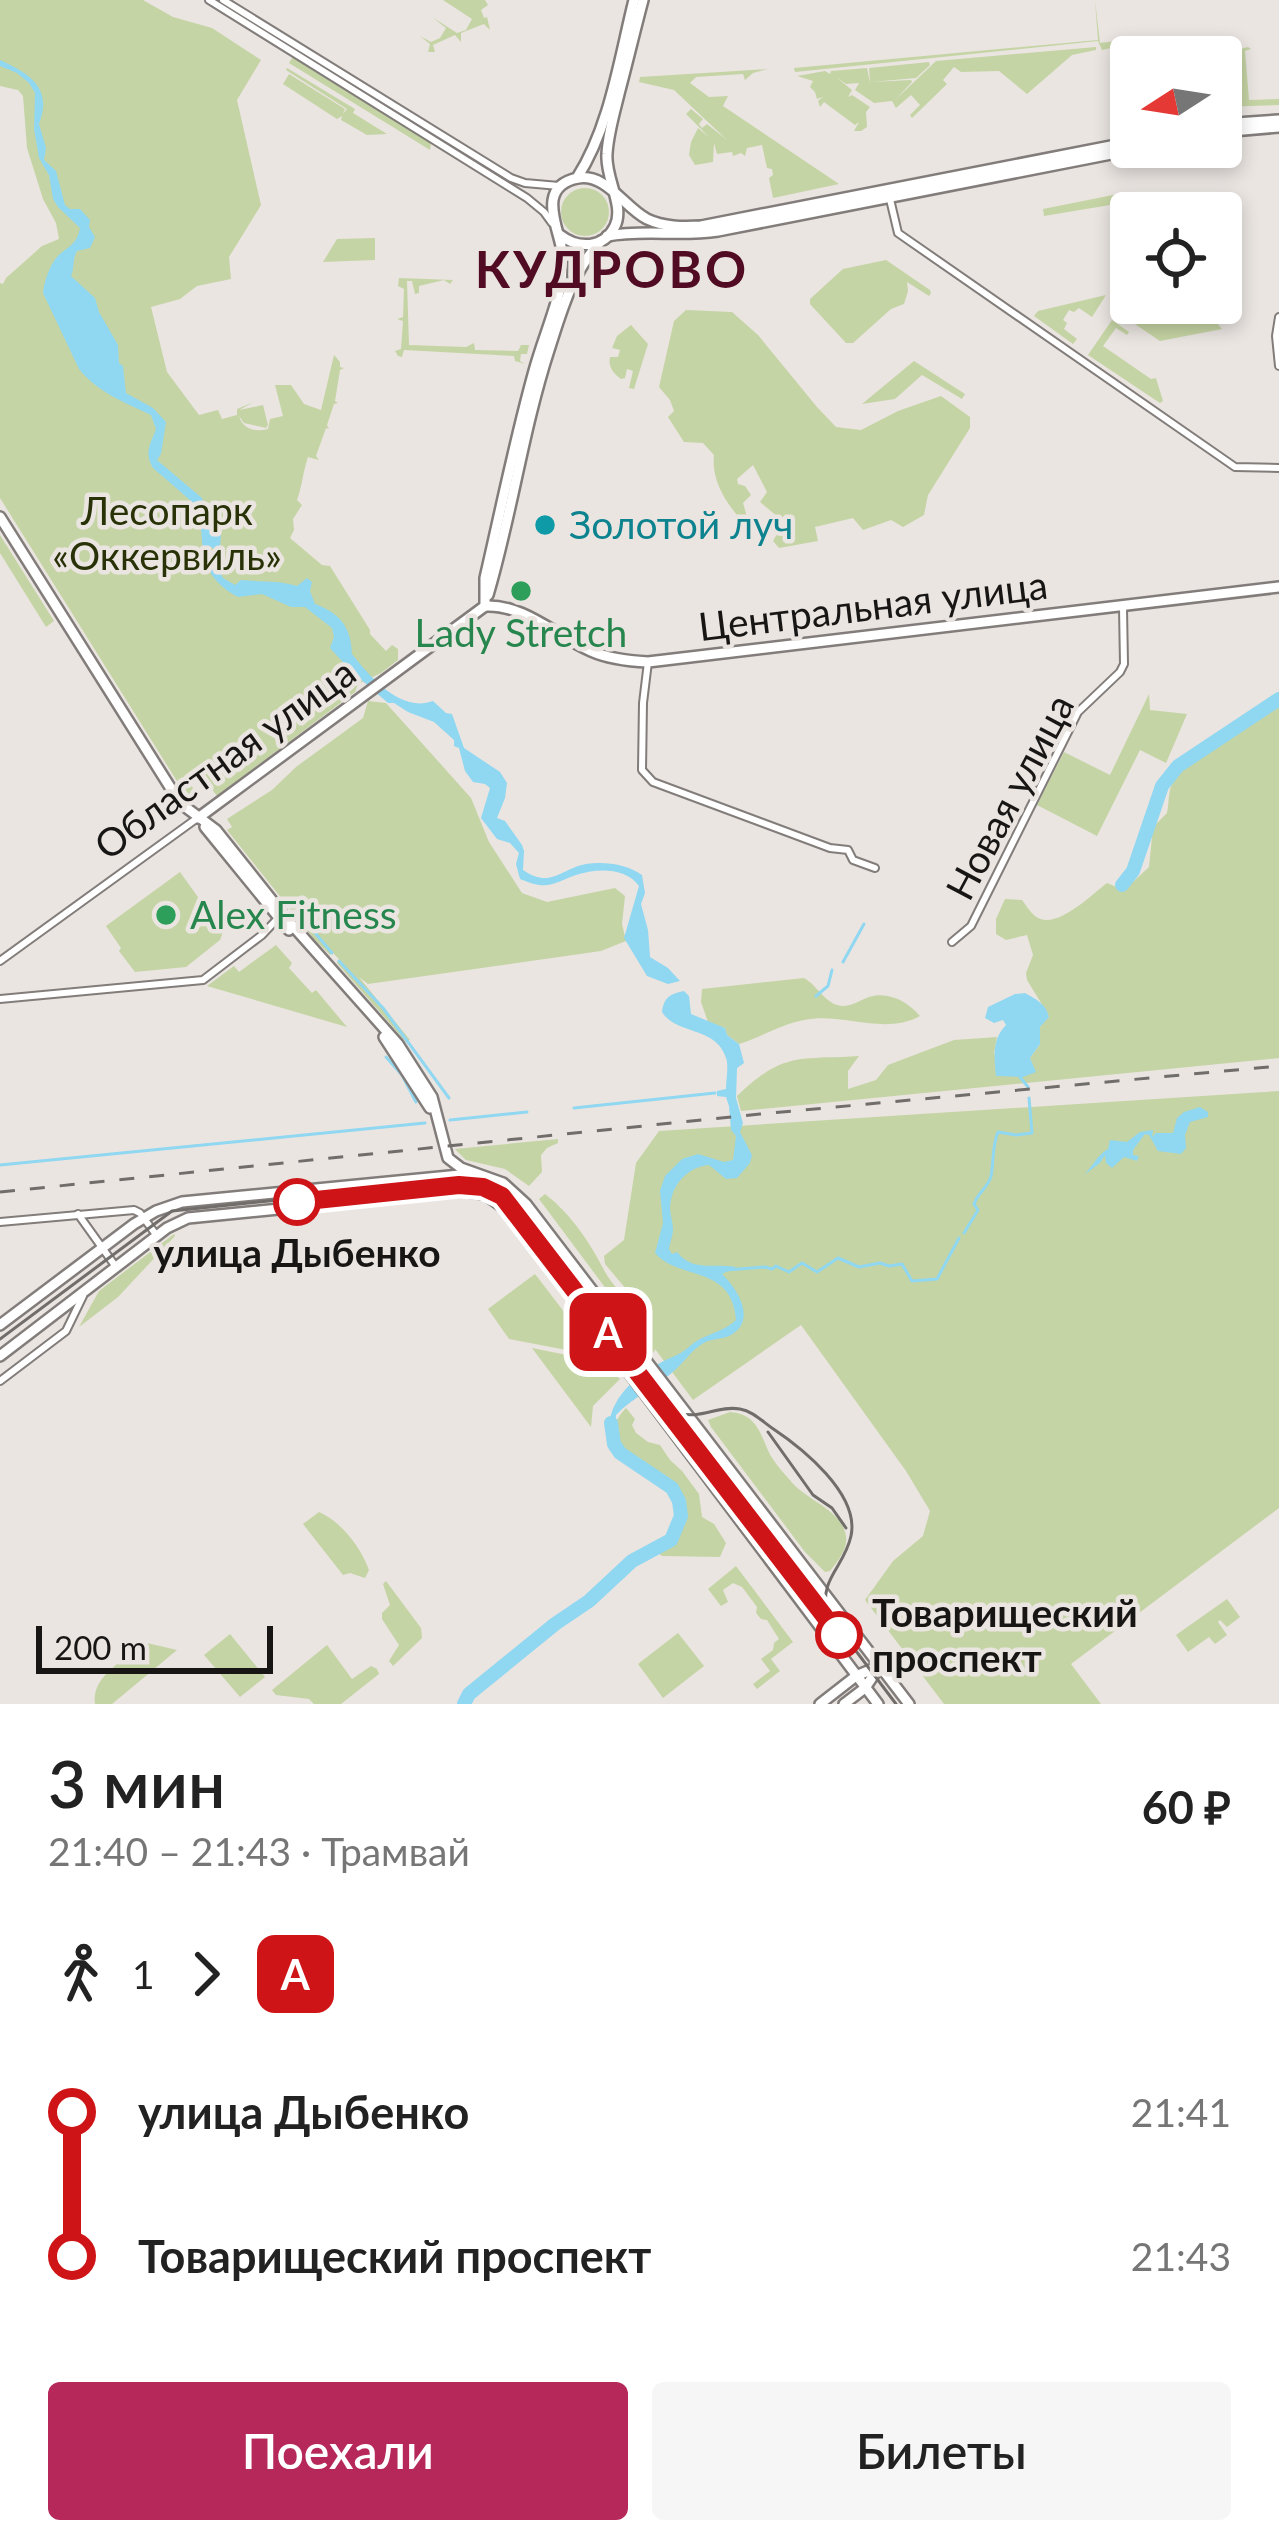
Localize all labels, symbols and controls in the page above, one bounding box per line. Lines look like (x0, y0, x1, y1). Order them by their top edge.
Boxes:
north arrow (1110, 36, 1242, 168)
map controls (1110, 36, 1242, 324)
button: locate (1110, 192, 1242, 324)
district label: КУДРОВО (475, 238, 749, 299)
park label: Лесопарк «Оккервиль» (52, 487, 282, 578)
place label: Золотой луч (569, 501, 793, 547)
marker: Золотой луч (532, 512, 558, 538)
street label: Центральная улица (696, 561, 1050, 649)
marker: Lady Stretch (508, 578, 534, 604)
place label: Lady Stretch (415, 609, 627, 655)
street label: Областная улица (85, 648, 364, 868)
street label: Новая улица (936, 686, 1082, 907)
place label: Alex Fitness (190, 891, 397, 937)
marker: Alex Fitness (153, 902, 179, 928)
marker: улица Дыбенко (275, 1180, 319, 1224)
place label: улица Дыбенко (153, 1229, 441, 1275)
line badge: А (569, 1293, 647, 1371)
text: А (593, 1307, 623, 1357)
place label: Товарищеский проспект (872, 1589, 1138, 1680)
marker: Товарищеский проспект (817, 1613, 861, 1657)
scale bar (36, 1620, 273, 1673)
text: 200 m (54, 1627, 147, 1667)
text: 3 мин (48, 1743, 225, 1822)
text: 60 ₽ (1142, 1780, 1231, 1834)
text: 21:40 – 21:43 · Трамвай (48, 1828, 470, 1874)
icon: walk (48, 1941, 114, 2007)
icon: forward (173, 1941, 239, 2007)
text: А (281, 1949, 310, 1999)
text: 1 (132, 1951, 155, 1997)
text: улица Дыбенко (138, 2085, 469, 2139)
text: 21:41 (1131, 2089, 1231, 2135)
text: Товарищеский проспект (138, 2229, 651, 2283)
text: 21:43 (1131, 2233, 1231, 2279)
button: Поехали (48, 2382, 628, 2520)
button: Билеты (652, 2382, 1231, 2520)

